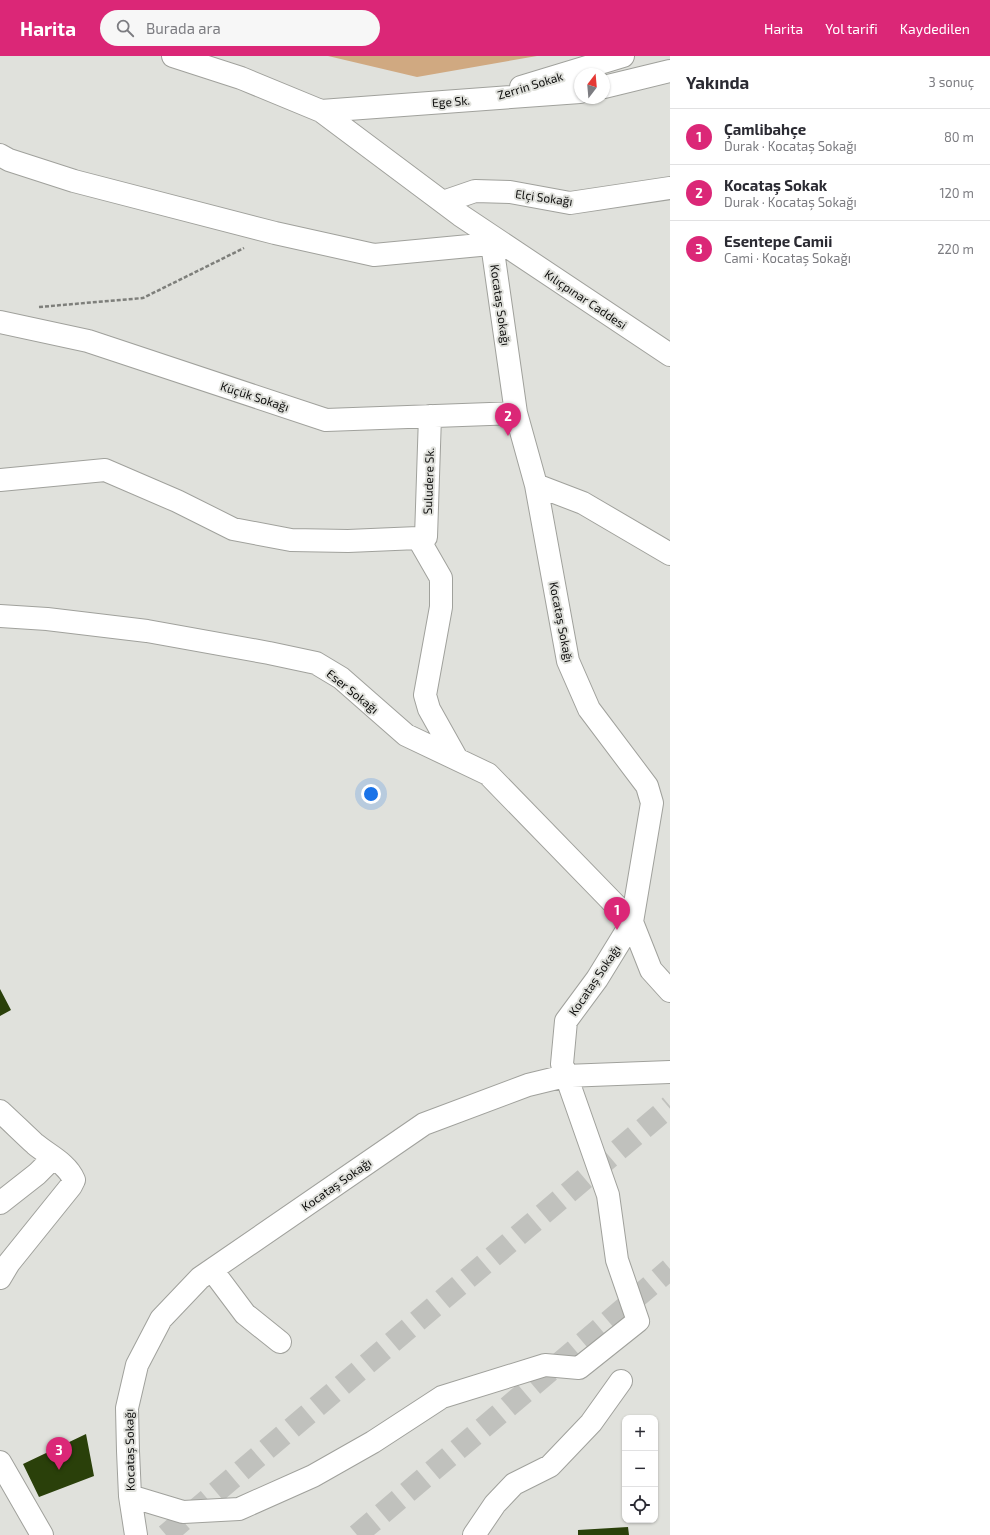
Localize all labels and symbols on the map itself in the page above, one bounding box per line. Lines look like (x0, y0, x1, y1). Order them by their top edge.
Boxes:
street label: Zerrin Sokak (496, 68, 564, 102)
north arrow (574, 68, 610, 104)
street label: Ege Sk. (432, 93, 470, 109)
street label: Elçi Sokağı (514, 186, 574, 209)
street label: Kocataş Sokağı (487, 263, 514, 347)
street label: Kılıçpınar Caddesi (542, 266, 630, 332)
street label: Küçük Sokağı (219, 378, 291, 415)
pin: 2 (495, 403, 521, 436)
street label: Suludere Sk. (420, 447, 436, 515)
street label: Kocataş Sokağı (546, 580, 577, 664)
street label: Eser Sokağı (324, 666, 382, 716)
your location (361, 784, 381, 804)
pin: 1 (604, 897, 630, 930)
street label: Kocataş Sokağı (565, 942, 624, 1018)
street label: Kocataş Sokağı (298, 1155, 374, 1214)
street label: Kocataş Sokağı (121, 1409, 138, 1491)
pin: 3 (46, 1437, 72, 1470)

